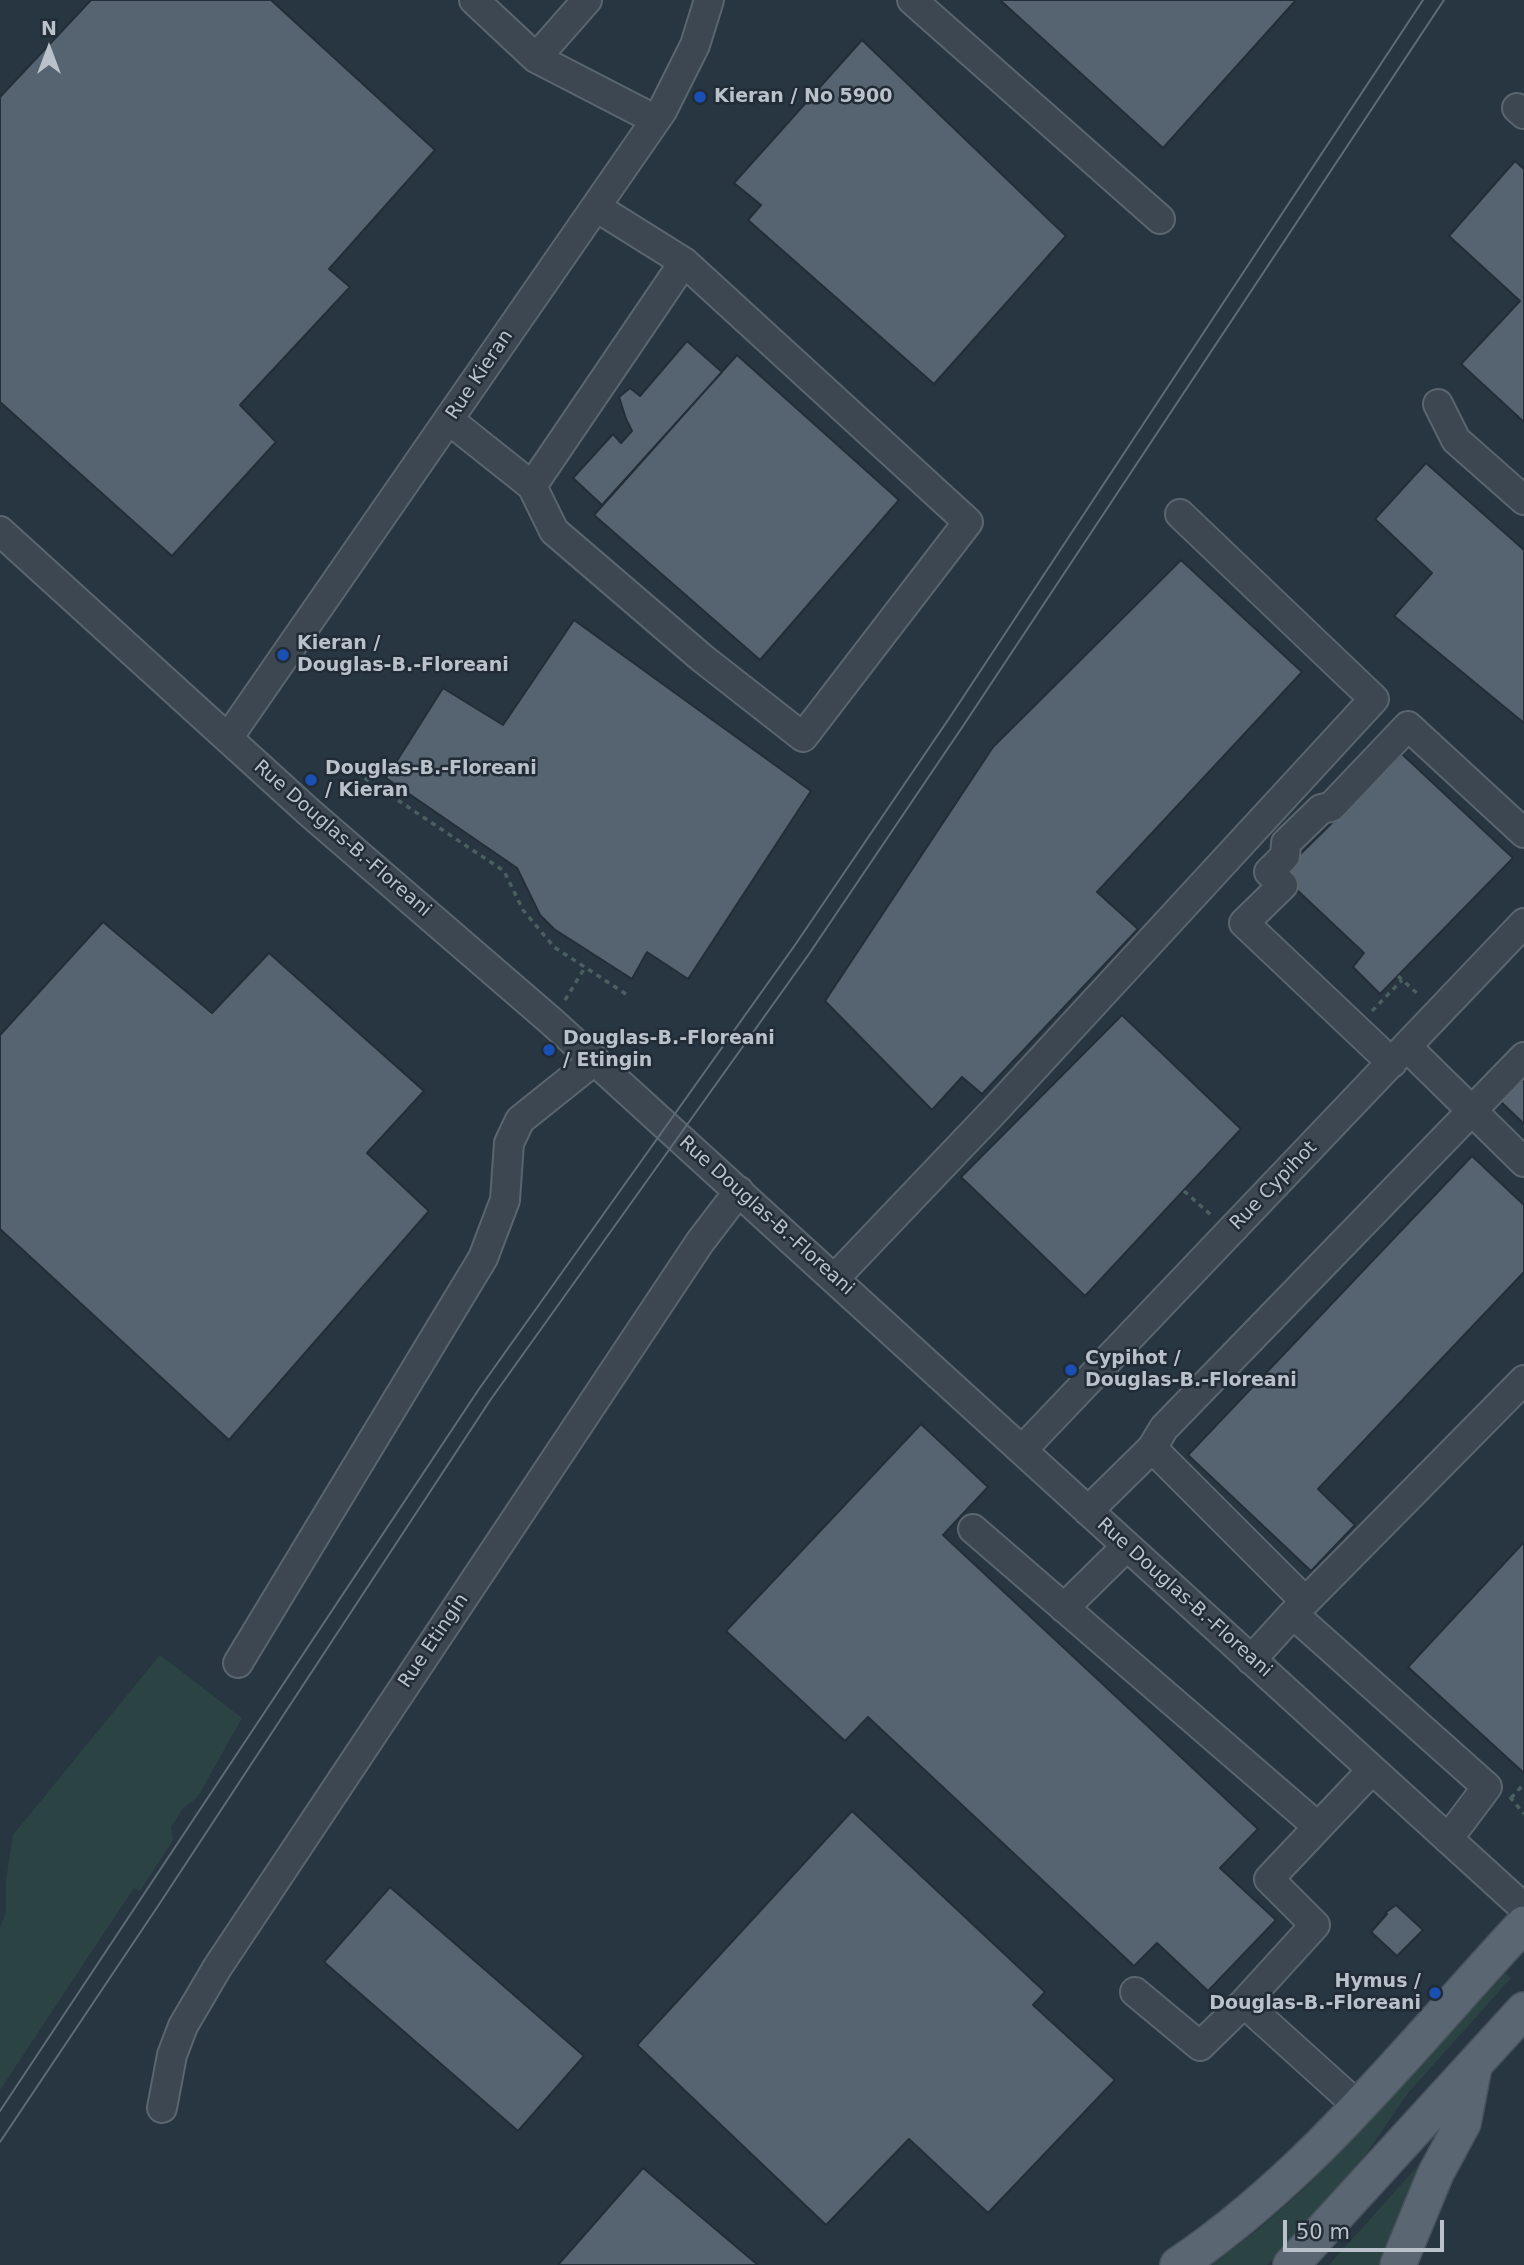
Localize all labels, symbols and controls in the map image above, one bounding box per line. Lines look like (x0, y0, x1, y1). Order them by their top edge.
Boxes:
north arrow (14, 14, 84, 84)
text: N (41, 17, 57, 39)
place label: Kieran / No 5900 (714, 86, 892, 108)
marker: Kieran / No 5900 (692, 89, 708, 105)
street label: Rue Kieran (442, 326, 518, 424)
place label: Kieran / Douglas-B.-Floreani (297, 633, 509, 677)
marker: Kieran / Douglas-B.-Floreani (275, 647, 291, 663)
street label: Rue Douglas-B.-Floreani (249, 756, 435, 922)
place label: Douglas-B.-Floreani / Kieran (325, 758, 537, 802)
marker: Douglas-B.-Floreani / Kieran (303, 772, 319, 788)
place label: Douglas-B.-Floreani / Etingin (563, 1028, 775, 1072)
marker: Douglas-B.-Floreani / Etingin (541, 1042, 557, 1058)
street label: Rue Douglas-B.-Floreani (674, 1131, 858, 1301)
street label: Rue Cypihot (1226, 1137, 1322, 1235)
place label: Cypihot / Douglas-B.-Floreani (1085, 1348, 1297, 1392)
marker: Cypihot / Douglas-B.-Floreani (1063, 1362, 1079, 1378)
street label: Rue Douglas-B.-Floreani (1092, 1513, 1276, 1683)
street label: Rue Etingin (394, 1590, 474, 1692)
place label: Hymus / Douglas-B.-Floreani (1209, 1971, 1421, 2015)
marker: Hymus / Douglas-B.-Floreani (1427, 1985, 1443, 2001)
scale bar (1286, 2206, 1447, 2250)
text: 50 m (1296, 2220, 1350, 2244)

